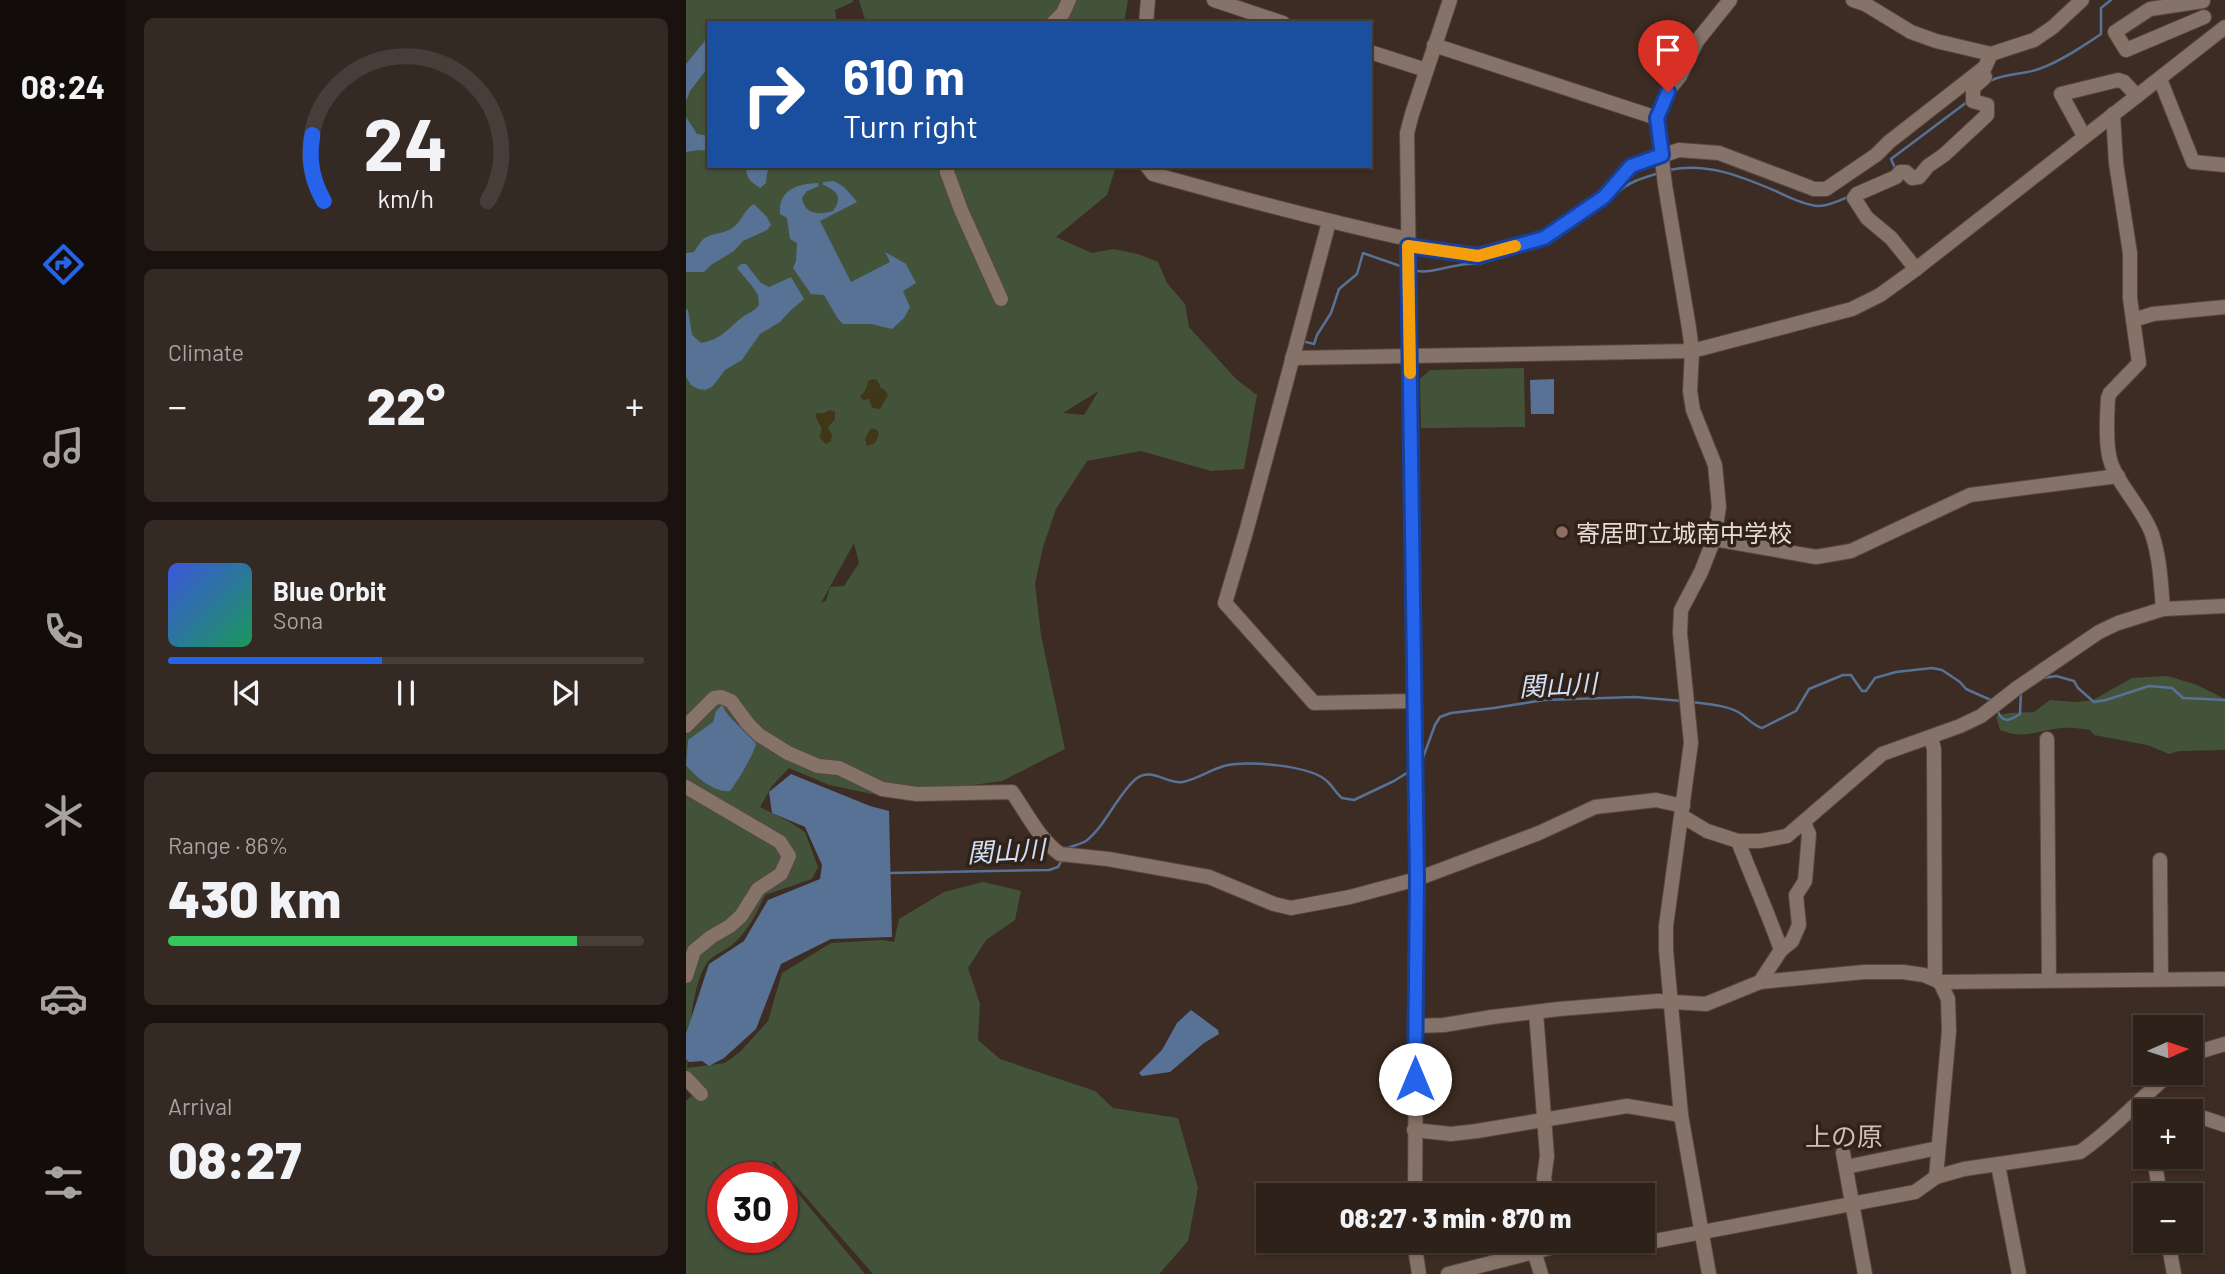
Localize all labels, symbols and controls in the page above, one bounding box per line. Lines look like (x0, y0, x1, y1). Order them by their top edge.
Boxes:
pin (1638, 20, 1698, 92)
icon: arrive (1649, 31, 1687, 69)
text: 610 m (843, 46, 965, 105)
icon: right (728, 49, 819, 140)
text: 08:24 (21, 67, 105, 105)
text: 24 (364, 98, 448, 186)
text: Turn right (843, 106, 978, 144)
text: km/h (378, 182, 434, 212)
icon: directions (39, 240, 88, 289)
text: Climate (168, 338, 244, 366)
text: 22° (367, 373, 445, 435)
text: − (168, 382, 187, 428)
text: + (625, 382, 644, 428)
icon: music (39, 423, 88, 472)
place label: 寄居町立城南中学校 (1576, 518, 1792, 547)
marker: 寄居町立城南中学校 (1554, 524, 1570, 540)
text: Blue Orbit (273, 575, 386, 606)
text: Sona (273, 606, 323, 634)
icon: phone (39, 607, 88, 656)
water label: 関山川 (1518, 666, 1601, 702)
icon: previous (228, 674, 266, 712)
icon: pause (387, 674, 425, 712)
icon: next (546, 674, 584, 712)
icon: climate (39, 791, 88, 840)
text: Range · 86% (168, 831, 288, 859)
water label: 関山川 (966, 832, 1049, 868)
text: 430 km (168, 866, 341, 928)
icon: car (39, 974, 88, 1023)
north arrow (2133, 1015, 2203, 1085)
map controls (2133, 1015, 2203, 1253)
position arrow (1378, 1042, 1452, 1116)
text: Arrival (168, 1092, 232, 1120)
button: + (2133, 1099, 2203, 1169)
district label: 上の原 (1805, 1120, 1883, 1151)
text: 08:27 (168, 1127, 301, 1189)
icon: filters (39, 1158, 88, 1207)
speed limit sign: 30 (707, 1162, 798, 1253)
button: − (2133, 1183, 2203, 1253)
text: 08:27 · 3 min · 870 m (1340, 1202, 1571, 1233)

